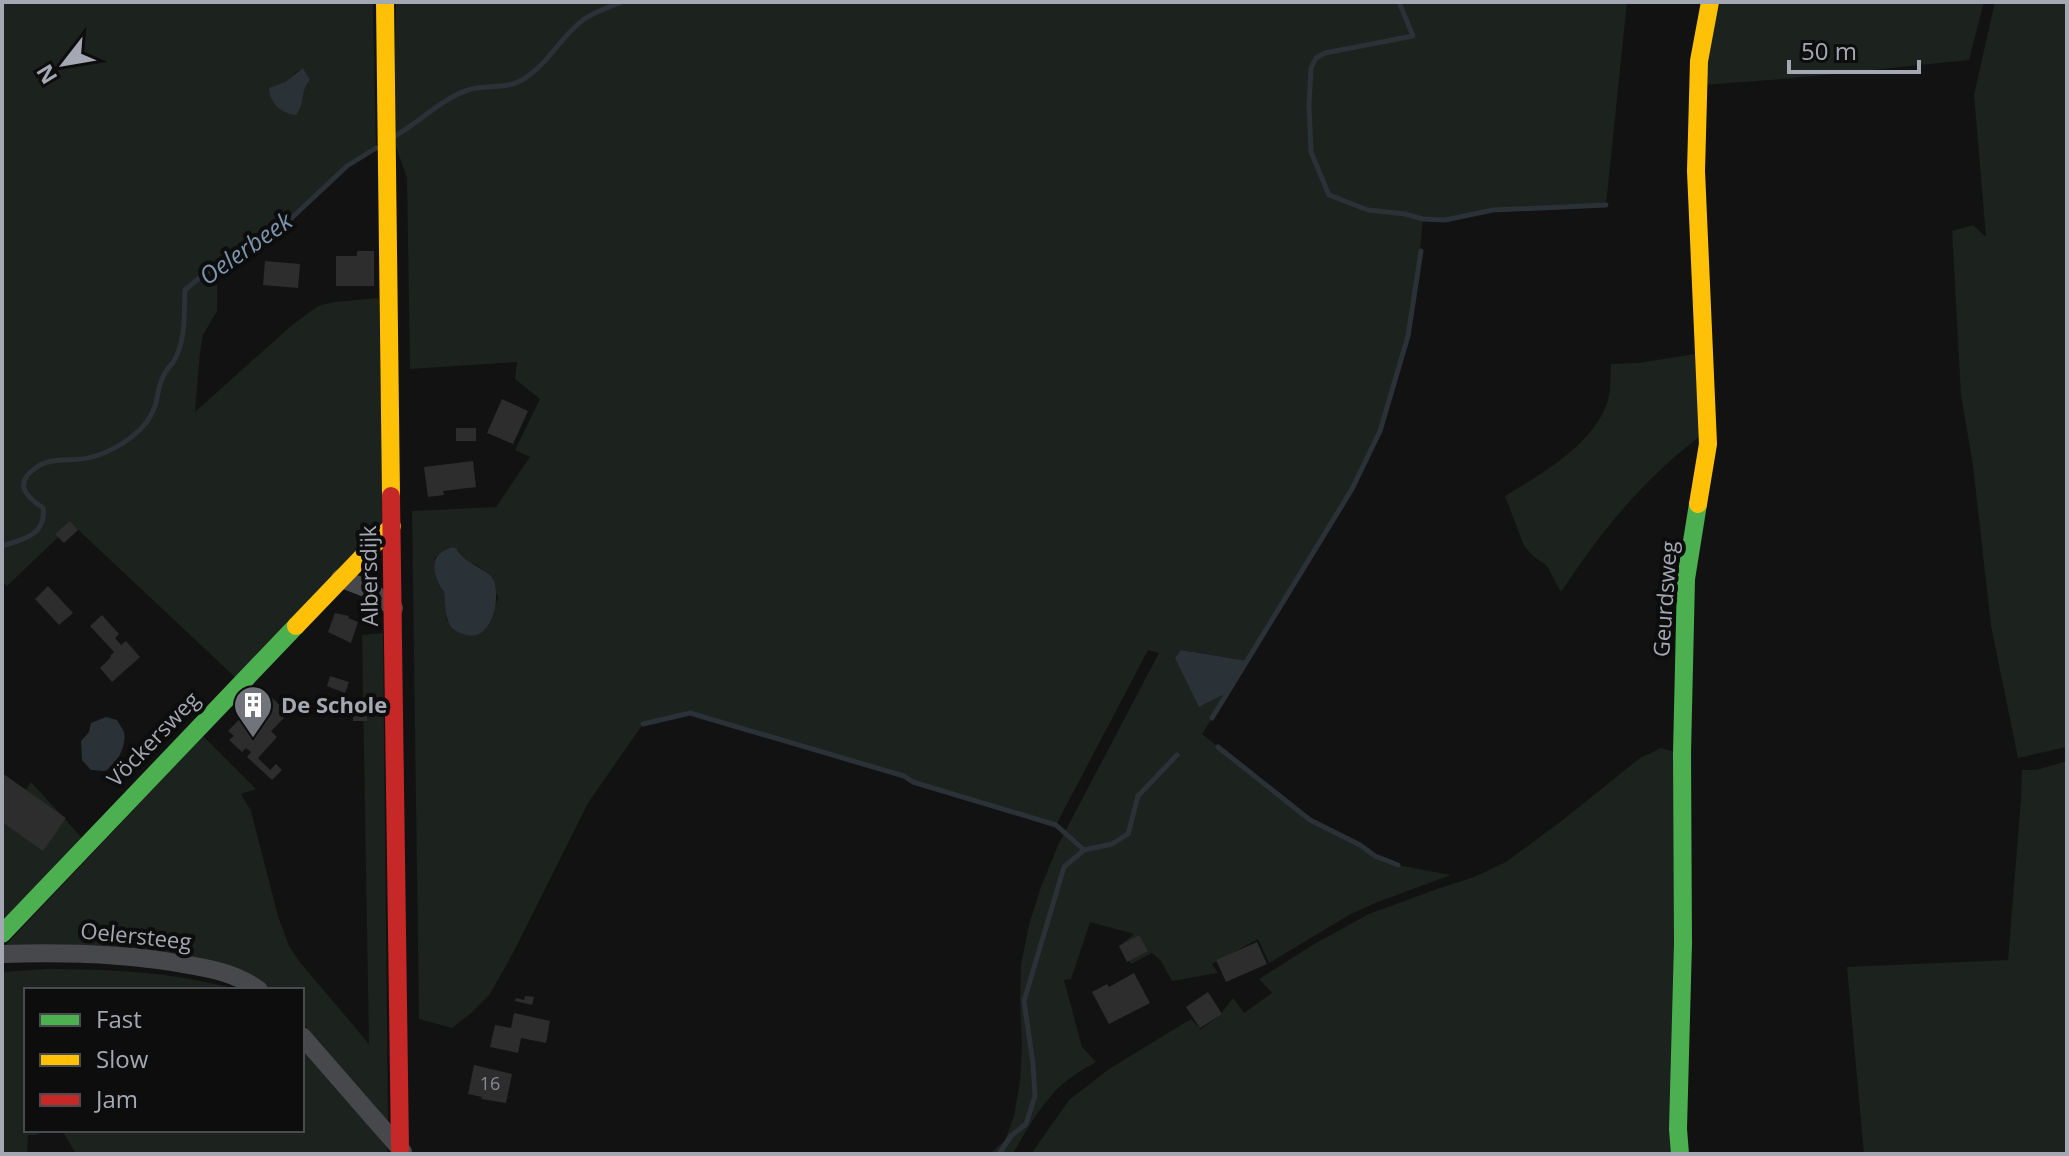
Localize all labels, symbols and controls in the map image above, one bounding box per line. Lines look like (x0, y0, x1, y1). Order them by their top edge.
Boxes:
north arrow (24, 24, 104, 104)
scale bar (1789, 24, 1919, 74)
text: 50 m (1801, 34, 1857, 67)
text: N (29, 59, 63, 90)
water label: Oelerbeek (192, 203, 299, 292)
street label: Albersdijk (352, 525, 384, 627)
street label: Geurdsweg (1645, 540, 1683, 658)
street label: Vöckersweg (99, 684, 205, 792)
building icon: De Schole (232, 684, 274, 739)
place label: De Schole (281, 689, 387, 719)
street label: Oelersteeg (79, 914, 193, 956)
legend (24, 988, 304, 1132)
text: Fast (96, 1002, 142, 1035)
text: Slow (96, 1042, 149, 1075)
house number: 16 (480, 1071, 500, 1095)
text: Jam (94, 1082, 138, 1115)

